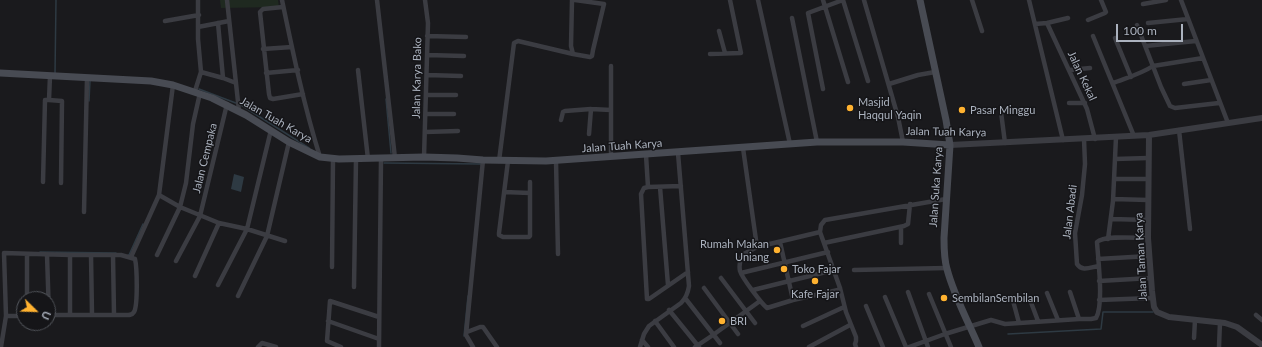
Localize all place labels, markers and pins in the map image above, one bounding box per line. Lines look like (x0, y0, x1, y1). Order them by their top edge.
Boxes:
place label: Masjid Haqqul Yaqin (858, 95, 922, 121)
marker: Masjid Haqqul Yaqin (845, 103, 855, 113)
place label: Pasar Minggu (970, 103, 1035, 117)
marker: Pasar Minggu (957, 105, 967, 115)
place label: Rumah Makan Uniang (700, 237, 769, 263)
marker: Rumah Makan Uniang (772, 245, 782, 255)
place label: Toko Fajar (792, 262, 841, 276)
marker: Toko Fajar (779, 264, 789, 274)
marker: Kafe Fajar (810, 276, 820, 286)
place label: Kafe Fajar (791, 287, 839, 301)
place label: SembilanSembilan (952, 291, 1039, 305)
marker: SembilanSembilan (939, 293, 949, 303)
place label: BRI (730, 314, 747, 328)
marker: BRI (717, 316, 727, 326)

